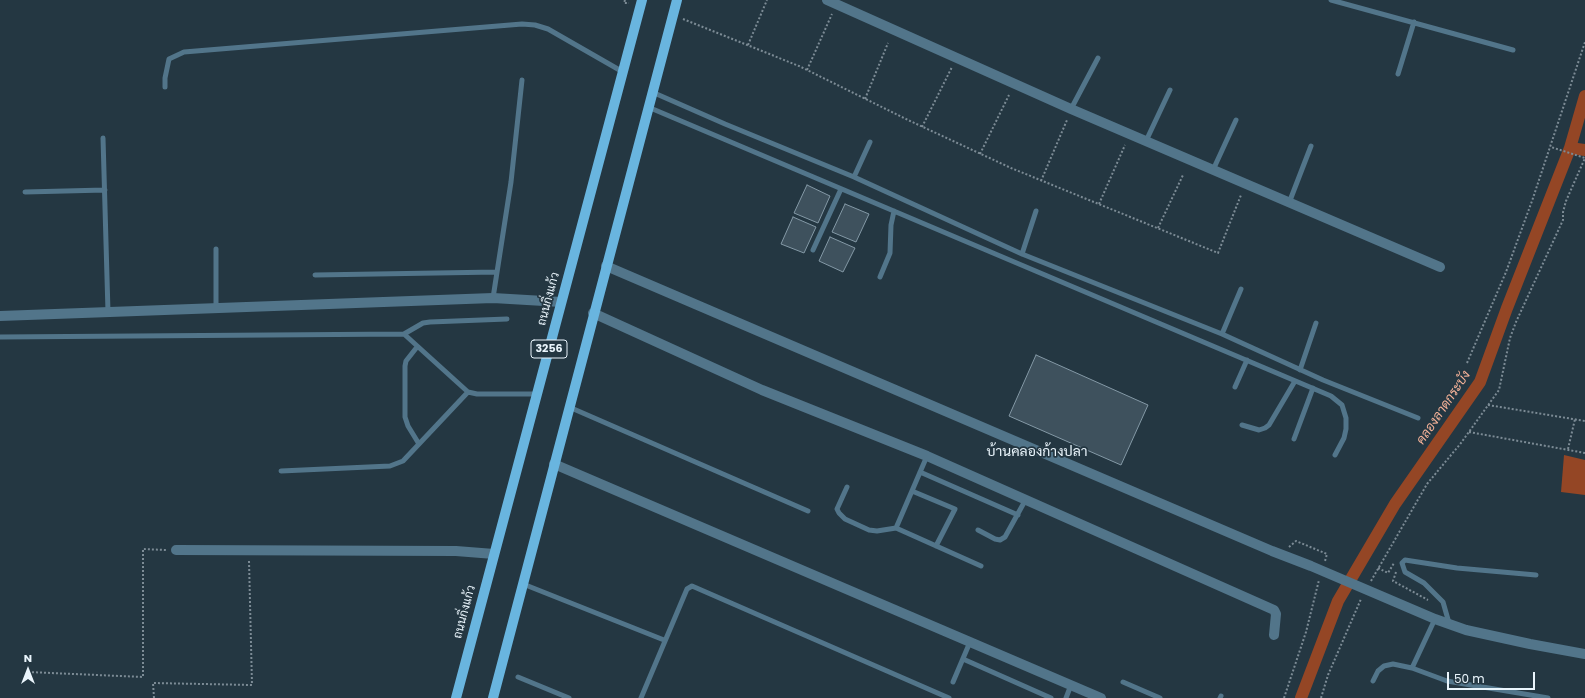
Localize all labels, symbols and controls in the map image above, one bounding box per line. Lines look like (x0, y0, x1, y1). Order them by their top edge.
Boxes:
street label: ถนนกิ่งแก้ว (535, 271, 563, 327)
road number: 3256 (531, 340, 567, 358)
water label: คลองลาดกระบัง (1414, 368, 1474, 448)
district label: บ้านคลองก้างปลา (986, 444, 1088, 460)
street label: ถนนกิ่งแก้ว (451, 584, 479, 640)
north arrow (8, 650, 48, 690)
text: N (24, 650, 32, 666)
scale bar (1449, 664, 1537, 690)
text: 50 m (1454, 670, 1485, 687)

